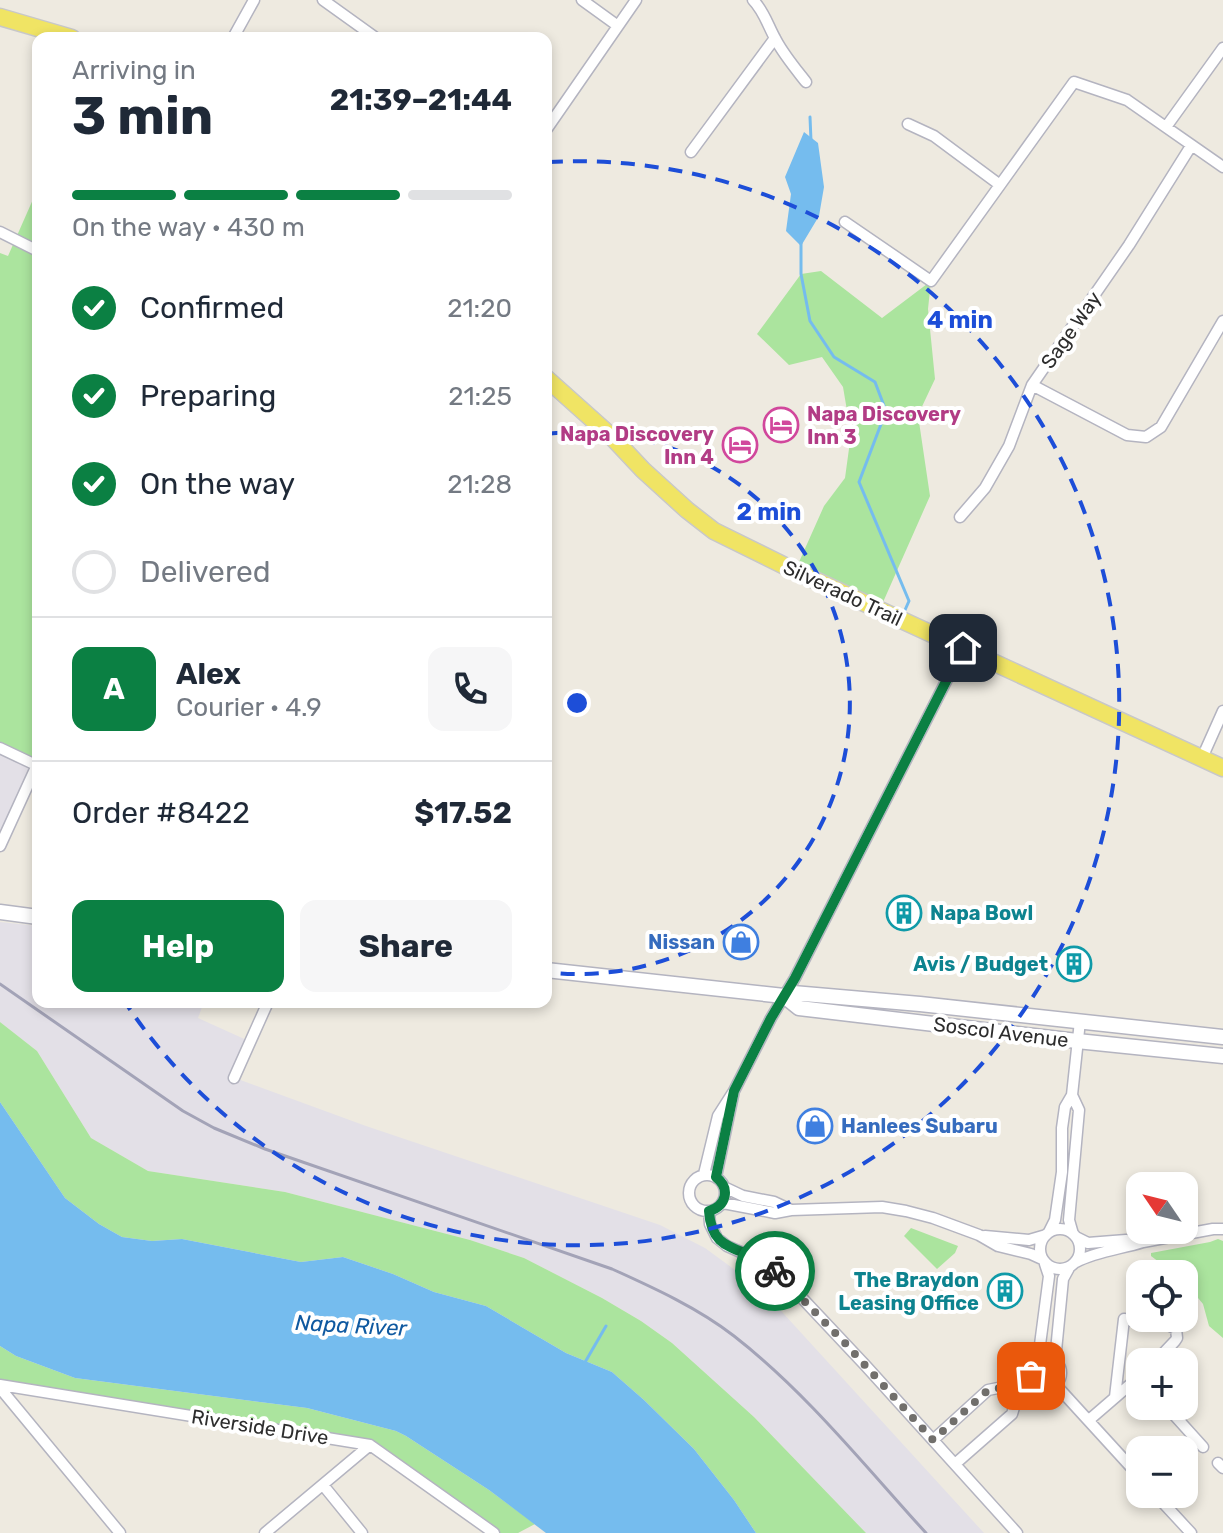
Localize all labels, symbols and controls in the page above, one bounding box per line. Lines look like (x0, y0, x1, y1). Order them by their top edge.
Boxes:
text: Arriving in (72, 55, 196, 86)
text: 21:39–21:44 (330, 82, 512, 118)
text: 3 min (72, 85, 213, 147)
text: On the way · 430 m (72, 212, 305, 243)
icon: check (72, 286, 116, 330)
street label: Sage Way (1036, 287, 1106, 373)
text: Confirmed (140, 290, 284, 326)
text: 21:20 (447, 293, 512, 324)
text: 4 min (927, 306, 993, 334)
icon: check (72, 374, 116, 418)
text: Preparing (140, 378, 276, 414)
text: 21:25 (448, 381, 512, 412)
place label: Napa Discovery Inn 3 (807, 402, 961, 449)
hotel icon: Napa Discovery Inn 3 (762, 406, 800, 444)
place label: Napa Discovery Inn 4 (560, 422, 714, 469)
hotel icon: Napa Discovery Inn 4 (721, 426, 759, 464)
icon: check (72, 462, 116, 506)
text: On the way (140, 466, 295, 502)
text: 21:28 (447, 469, 512, 500)
text: 2 min (737, 498, 802, 526)
text: Delivered (140, 554, 271, 590)
street label: Silverado Trail (780, 555, 906, 631)
pin (929, 614, 997, 682)
icon: home (941, 626, 985, 670)
button: phone (428, 647, 512, 731)
text: Alex (176, 656, 241, 692)
text: A (103, 671, 125, 707)
centre of rings (563, 689, 591, 717)
text: Courier · 4.9 (176, 692, 322, 723)
text: Order #8422 (72, 795, 250, 831)
text: $17.52 (414, 795, 512, 831)
building icon: Napa Bowl (885, 894, 923, 932)
button: Help (72, 900, 284, 992)
button: Share (300, 900, 512, 992)
place label: Napa Bowl (930, 901, 1033, 925)
shop icon: Nissan (722, 923, 760, 961)
place label: Nissan (648, 930, 715, 954)
building icon: Avis / Budget (1055, 945, 1093, 983)
place label: Avis / Budget (913, 952, 1048, 976)
street label: Soscol Avenue (932, 1012, 1070, 1052)
shop icon: Hanlees Subaru (796, 1107, 834, 1145)
place label: Hanlees Subaru (841, 1114, 998, 1138)
north arrow (1126, 1172, 1198, 1244)
map controls (1126, 1172, 1198, 1508)
courier (735, 1231, 815, 1311)
icon: bike (753, 1249, 797, 1293)
button: locate (1126, 1260, 1198, 1332)
place label: The Braydon Leasing Office (838, 1268, 979, 1315)
building icon: The Braydon Leasing Office (986, 1272, 1024, 1310)
water label: Napa River (294, 1309, 409, 1342)
pin (997, 1342, 1065, 1410)
button: + (1126, 1348, 1198, 1420)
icon: bag (1009, 1354, 1053, 1398)
street label: Riverside Drive (190, 1404, 330, 1450)
button: − (1126, 1436, 1198, 1508)

